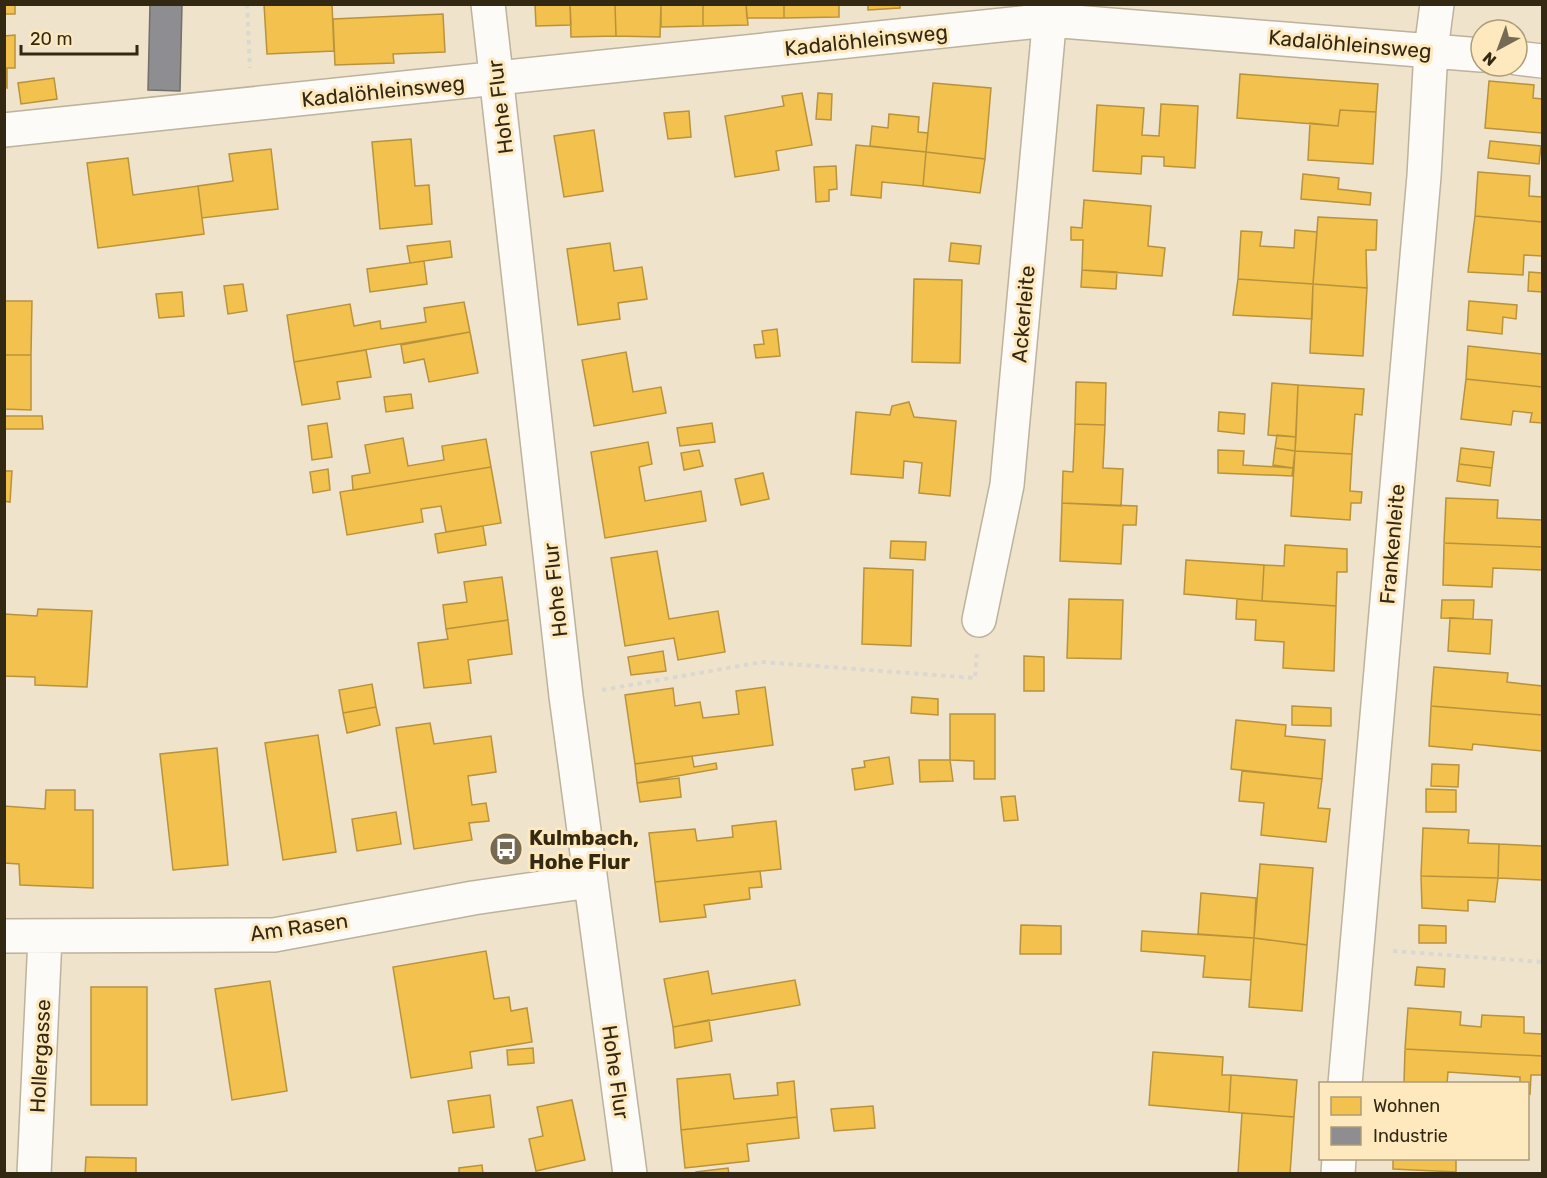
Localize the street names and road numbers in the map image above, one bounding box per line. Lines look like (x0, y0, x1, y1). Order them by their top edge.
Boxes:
street label: Kadalöhleinsweg (783, 19, 949, 61)
street label: Kadalöhleinsweg (1267, 24, 1433, 64)
street label: Hohe Flur (482, 58, 518, 156)
street label: Kadalöhleinsweg (300, 70, 466, 112)
street label: Ackerleite (1006, 264, 1040, 364)
street label: Frankenleite (1374, 483, 1410, 605)
street label: Hohe Flur (538, 542, 572, 638)
street label: Am Rasen (249, 908, 349, 946)
street label: Hollergasse (25, 998, 55, 1114)
street label: Hohe Flur (597, 1023, 635, 1121)

